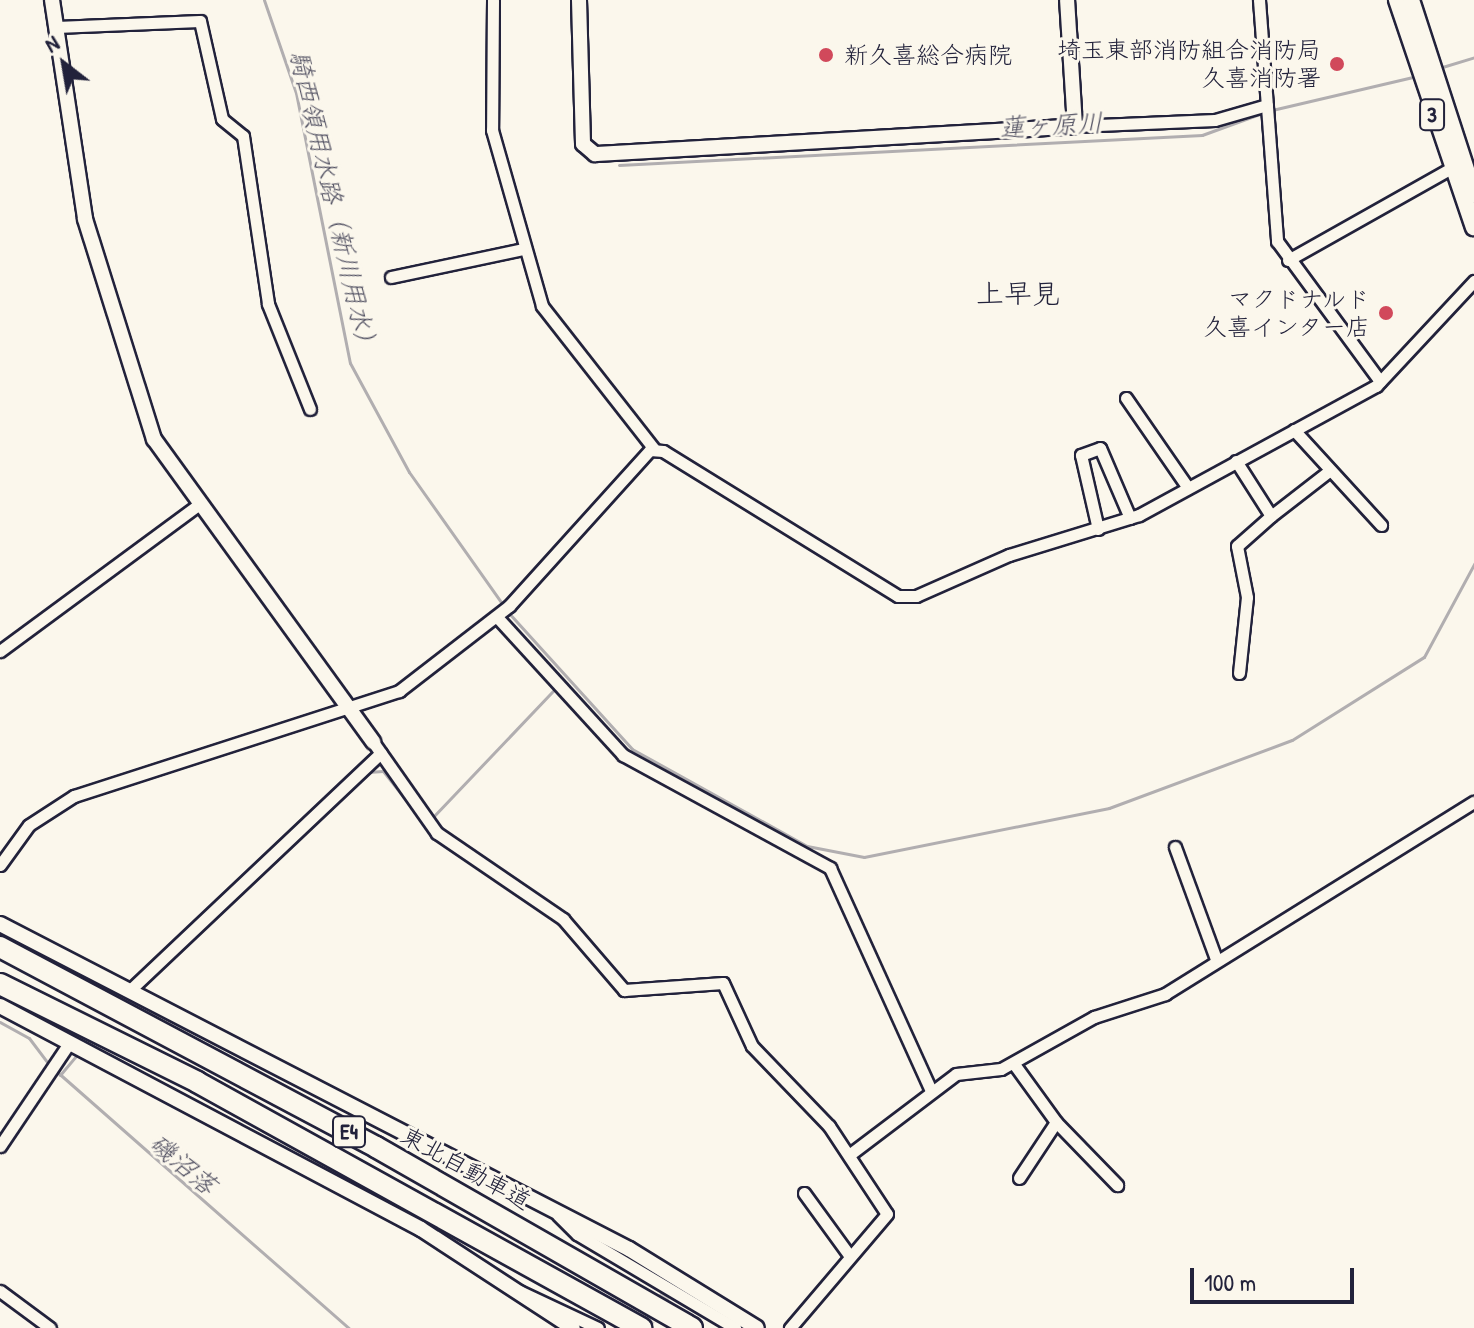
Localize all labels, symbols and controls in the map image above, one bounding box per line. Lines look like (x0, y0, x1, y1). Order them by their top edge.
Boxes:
north arrow (24, 24, 104, 104)
text: N (39, 28, 64, 59)
place label: 埼玉東部消防組合消防局 久喜消防署 (1057, 36, 1321, 92)
place label: 新久喜総合病院 (844, 41, 1012, 69)
marker: 新久喜総合病院 (815, 44, 837, 66)
water label: 騎西領用水路（新川用水） (284, 47, 384, 359)
marker: 埼玉東部消防組合消防局 久喜消防署 (1328, 55, 1346, 73)
road number: 3 (1418, 97, 1446, 133)
water label: 蓮ヶ原川 (998, 107, 1104, 143)
district label: 上早見 (976, 276, 1060, 310)
place label: マクドナルド 久喜インター店 (1202, 285, 1370, 341)
marker: マクドナルド 久喜インター店 (1377, 304, 1395, 322)
road number: E4 (331, 1114, 367, 1150)
street label: 東北自動車道 (396, 1120, 536, 1216)
water label: 磯沼落 (143, 1127, 223, 1201)
scale bar (1194, 1252, 1358, 1302)
text: 100 m (1204, 1266, 1256, 1298)

